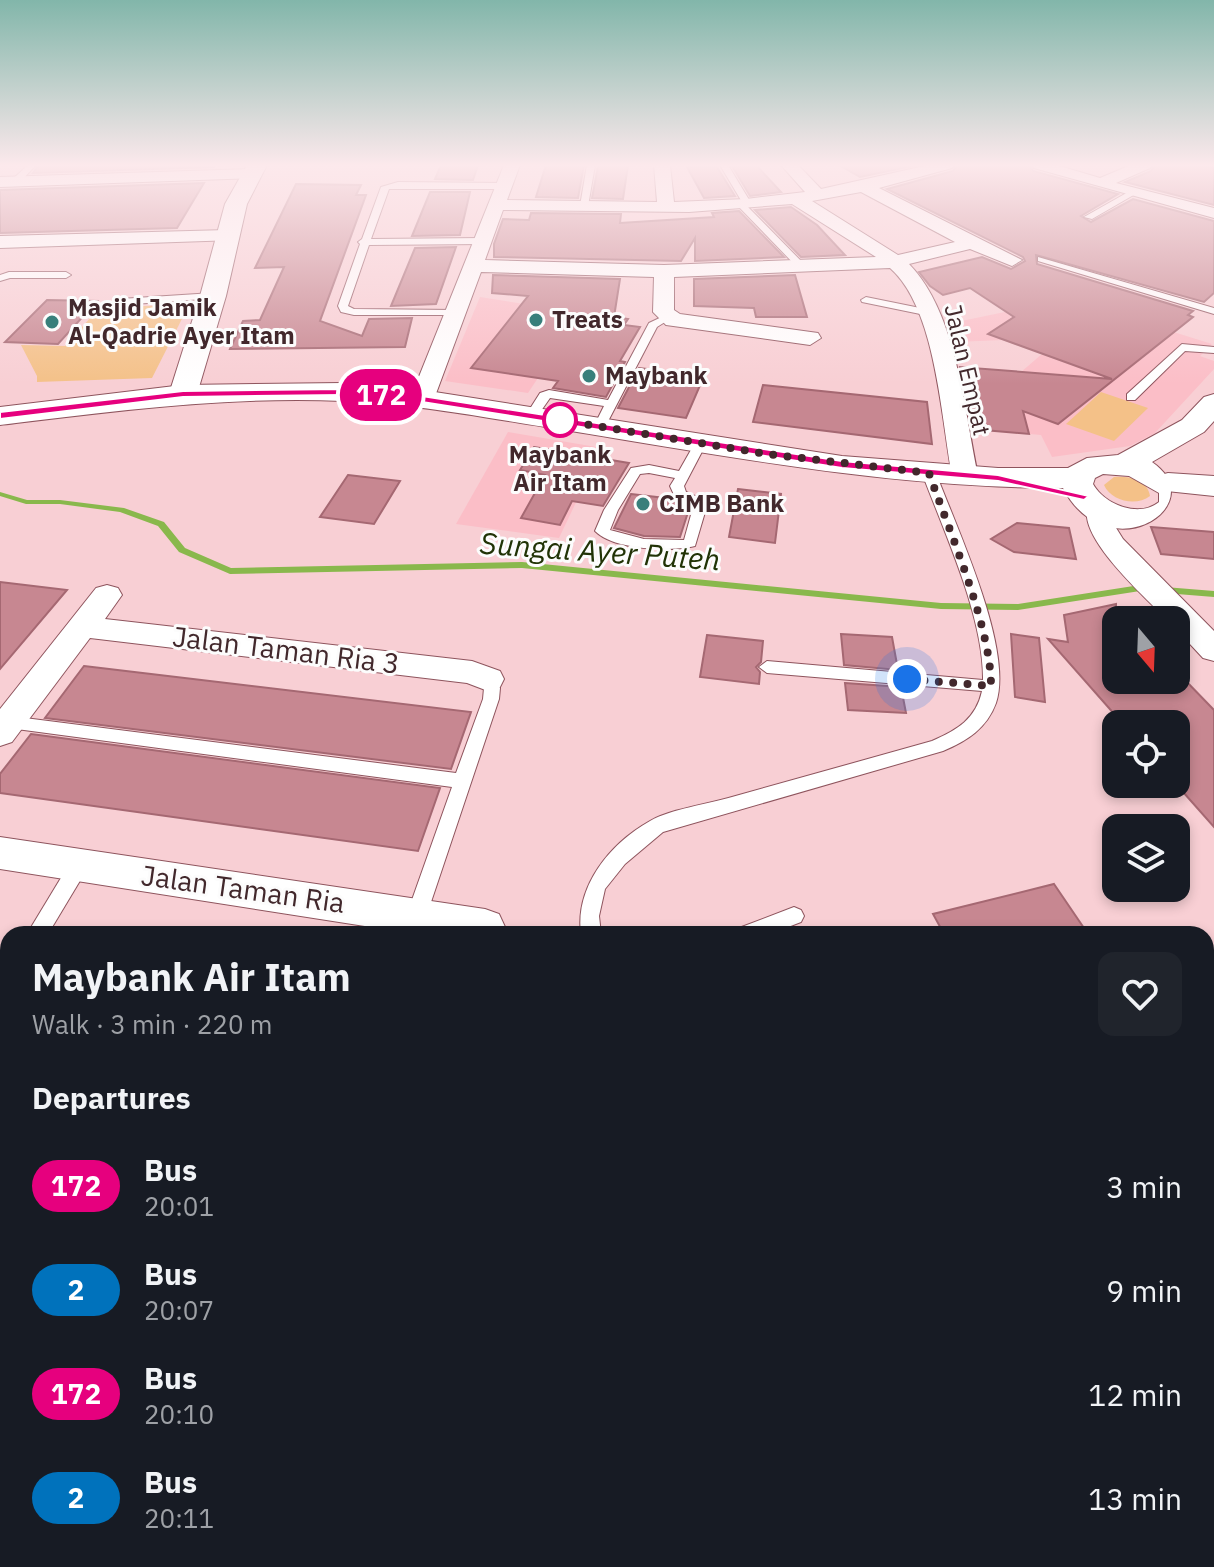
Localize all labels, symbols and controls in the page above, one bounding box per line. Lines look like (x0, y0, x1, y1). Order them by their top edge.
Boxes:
place label: Masjid Jamik Al-Qadrie Ayer Itam (68, 291, 295, 351)
street label: Jalan Empat (937, 301, 999, 439)
place label: Treats (552, 303, 623, 335)
marker: Treats (527, 311, 545, 329)
marker: Masjid Jamik Al-Qadrie Ayer Itam (43, 313, 61, 331)
place label: Maybank (605, 359, 707, 391)
marker: Maybank (580, 367, 598, 385)
line badge: 172 (335, 369, 427, 421)
text: 172 (356, 376, 406, 413)
marker: Maybank Air Itam (543, 403, 577, 437)
place label: Maybank Air Itam (509, 438, 611, 498)
place label: CIMB Bank (659, 487, 784, 519)
marker: CIMB Bank (634, 495, 652, 513)
water label: Sungai Ayer Puteh (479, 523, 722, 578)
north arrow (1102, 606, 1190, 694)
map controls (1102, 606, 1190, 902)
street label: Jalan Taman Ria 3 (170, 617, 402, 682)
your location (887, 659, 927, 699)
button: locate (1102, 710, 1190, 798)
button: layers (1102, 814, 1190, 902)
street label: Jalan Taman Ria (139, 856, 347, 921)
text: Maybank Air Itam (32, 952, 351, 1001)
button: heart (1098, 952, 1182, 1036)
text: Walk · 3 min · 220 m (32, 1007, 272, 1041)
text: Departures (32, 1078, 191, 1117)
text: Bus (144, 1150, 197, 1189)
text: 172 (51, 1167, 101, 1204)
text: 3 min (1106, 1167, 1182, 1206)
text: 20:01 (144, 1189, 214, 1223)
text: Bus (144, 1254, 197, 1293)
text: 2 (68, 1271, 84, 1308)
text: 9 min (1106, 1271, 1182, 1310)
text: 20:07 (144, 1293, 214, 1327)
text: Bus (144, 1358, 197, 1397)
text: 172 (51, 1375, 101, 1412)
text: 12 min (1088, 1375, 1182, 1414)
text: 20:10 (144, 1397, 214, 1431)
text: Bus (144, 1462, 197, 1501)
text: 2 (68, 1479, 84, 1516)
text: 13 min (1088, 1479, 1182, 1518)
text: 20:11 (144, 1501, 214, 1535)

